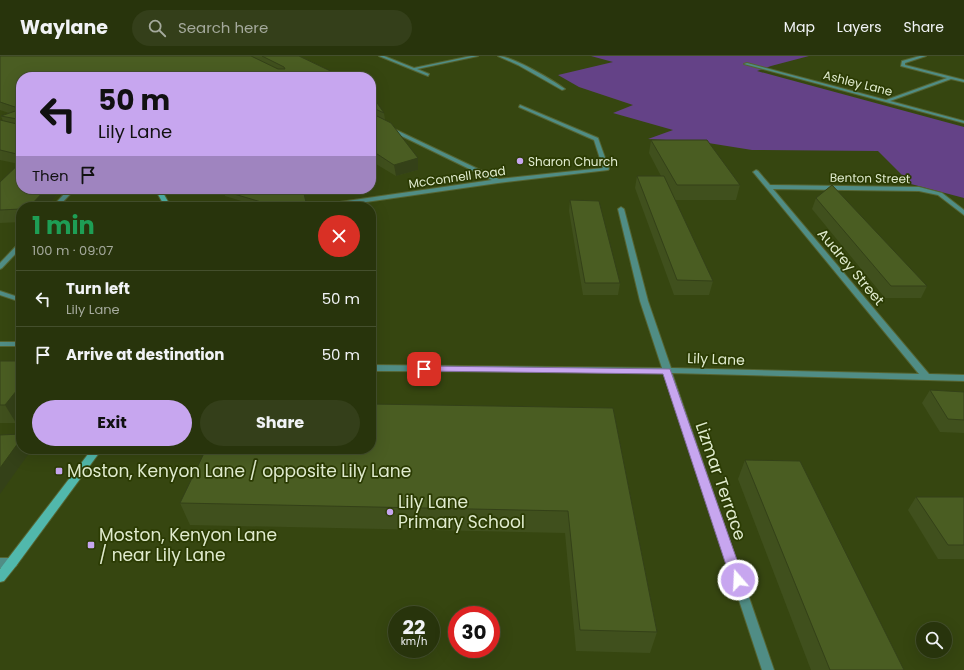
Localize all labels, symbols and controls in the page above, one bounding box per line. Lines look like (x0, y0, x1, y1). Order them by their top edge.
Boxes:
search box (132, 10, 412, 46)
text: Waylane (20, 14, 108, 41)
icon: search (146, 17, 168, 39)
text: Search here (178, 17, 268, 38)
text: Map (784, 17, 815, 37)
text: Layers (837, 17, 881, 37)
text: Share (903, 17, 944, 37)
street label: Ashley Lane (822, 66, 894, 100)
text: 50 m (98, 81, 170, 120)
icon: left (32, 88, 84, 140)
text: Lily Lane (98, 119, 172, 144)
place label: Sharon Church (528, 153, 618, 170)
marker: Sharon Church (515, 156, 525, 166)
street label: McConnell Road (407, 162, 507, 192)
icon: arrive (77, 164, 99, 186)
text: Then (32, 165, 69, 186)
street label: Benton Street (830, 169, 910, 187)
text: 1 min (32, 209, 95, 242)
button: close (318, 215, 360, 257)
street label: Audrey Street (813, 224, 889, 310)
text: 100 m · 09:07 (32, 241, 113, 260)
text: Turn left (66, 278, 130, 299)
icon: left (32, 288, 54, 310)
text: 50 m (322, 288, 360, 309)
text: Lily Lane (66, 300, 120, 319)
icon: arrive (32, 344, 54, 366)
text: Arrive at destination (66, 344, 224, 365)
text: 50 m (322, 344, 360, 365)
street label: Lily Lane (687, 348, 745, 370)
pin (407, 352, 441, 386)
icon: arrive (413, 358, 435, 380)
button: Exit (32, 400, 192, 446)
button: Share (200, 400, 360, 446)
street label: Lizmar Terrace (689, 419, 753, 543)
place label: Moston, Kenyon Lane / opposite Lily Lane (67, 459, 411, 483)
marker: Moston, Kenyon Lane / opposite Lily Lane (54, 466, 64, 476)
place label: Lily Lane Primary School (398, 490, 525, 534)
marker: Lily Lane Primary School (385, 507, 395, 517)
place label: Moston, Kenyon Lane / near Lily Lane (99, 523, 277, 567)
marker: Moston, Kenyon Lane / near Lily Lane (86, 540, 96, 550)
position arrow (717, 559, 759, 601)
speed limit sign: 30 (448, 606, 500, 658)
text: 22 (403, 613, 425, 641)
map controls (916, 622, 952, 658)
button: search (916, 622, 952, 658)
text: km/h (401, 634, 427, 649)

